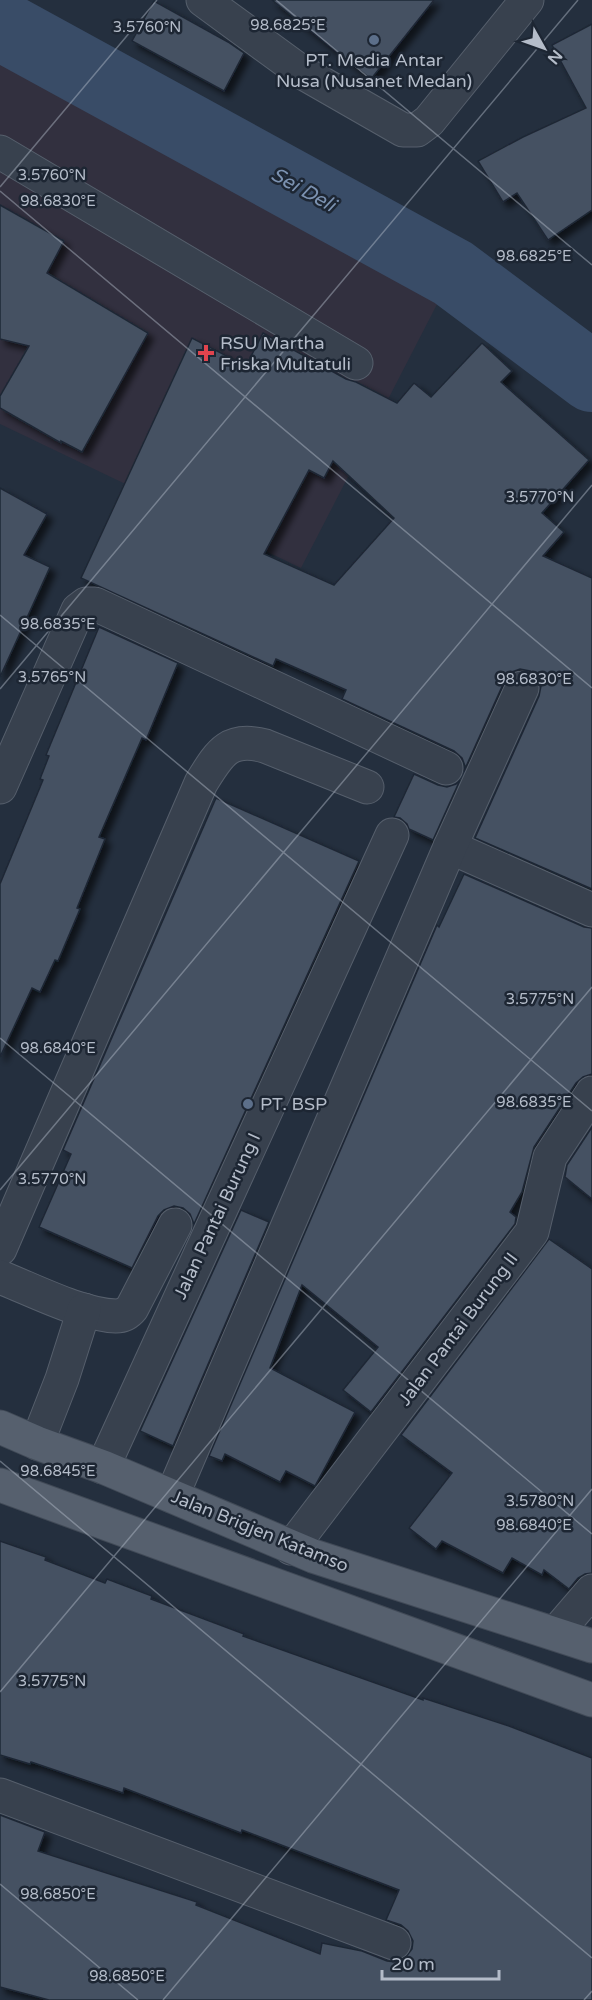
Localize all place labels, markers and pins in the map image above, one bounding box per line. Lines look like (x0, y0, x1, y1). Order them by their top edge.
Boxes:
marker: PT. Media Antar Nusa (Nusanet Medan) (367, 33, 381, 47)
place label: PT. Media Antar Nusa (Nusanet Medan) (276, 49, 472, 92)
place label: RSU Martha Friska Multatuli (220, 332, 351, 375)
marker: RSU Martha Friska Multatuli (197, 344, 215, 362)
place label: PT. BSP (260, 1093, 327, 1115)
marker: PT. BSP (241, 1097, 255, 1111)

